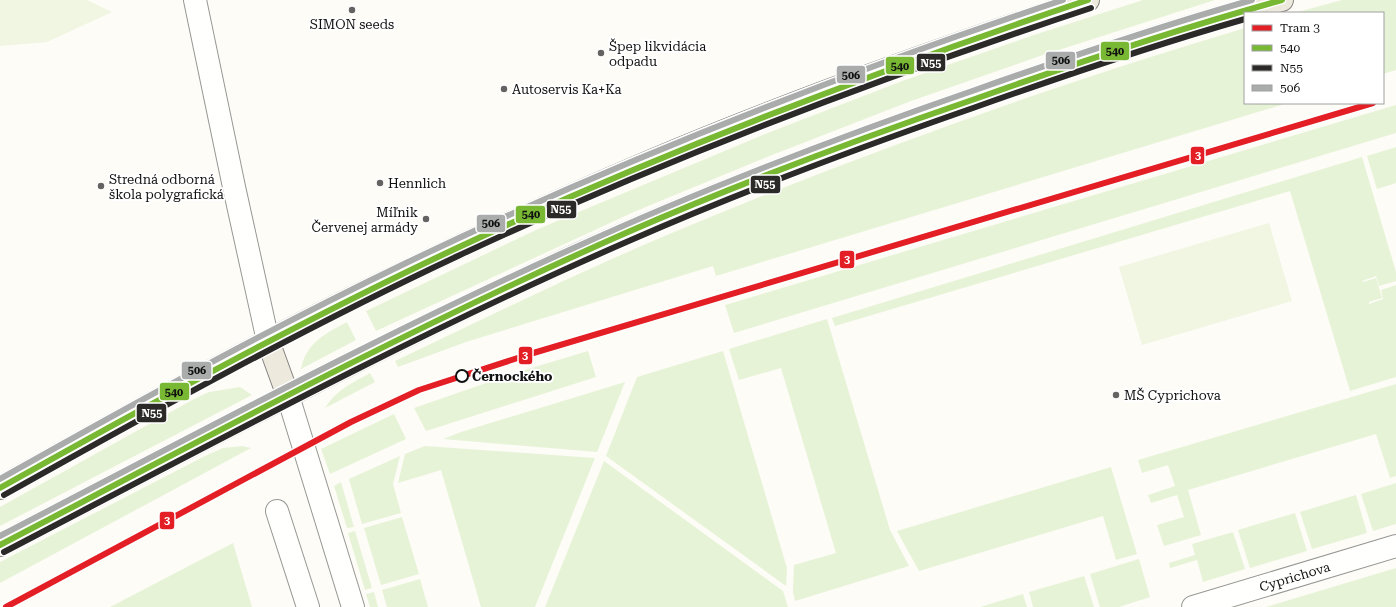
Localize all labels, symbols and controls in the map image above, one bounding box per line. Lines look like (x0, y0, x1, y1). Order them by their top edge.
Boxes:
marker: SIMON seeds (347, 5, 357, 15)
legend (1244, 12, 1384, 104)
place label: SIMON seeds (310, 17, 394, 32)
text: Tram 3 (1280, 21, 1320, 35)
place label: Špep likvidácia odpadu (609, 38, 706, 69)
line badge: 540 (1100, 41, 1130, 61)
text: 540 (1280, 41, 1300, 55)
text: 540 (1106, 45, 1124, 58)
marker: Špep likvidácia odpadu (596, 48, 606, 58)
line badge: 506 (1045, 51, 1076, 70)
line badge: N55 (916, 53, 946, 72)
text: 506 (1052, 54, 1070, 67)
line badge: 540 (885, 56, 915, 75)
text: N55 (921, 57, 941, 70)
text: 540 (891, 60, 909, 73)
text: N55 (1280, 61, 1303, 75)
line badge: 506 (836, 65, 866, 84)
text: 506 (842, 69, 860, 82)
text: 506 (1280, 81, 1300, 95)
place label: Autoservis Ka+Ka (512, 82, 621, 97)
marker: Autoservis Ka+Ka (499, 84, 509, 94)
line badge: 3 (1190, 146, 1205, 165)
text: 3 (1195, 149, 1201, 162)
place label: Stredná odborná škola polygrafická (109, 172, 224, 202)
line badge: N55 (750, 175, 781, 194)
place label: Hennlich (388, 176, 447, 191)
marker: Hennlich (375, 178, 385, 188)
text: N55 (755, 178, 775, 191)
marker: Stredná odborná škola polygrafická (96, 181, 106, 191)
line badge: N55 (546, 200, 577, 219)
text: N55 (551, 203, 571, 216)
place label: Míľnik Červenej armády (312, 205, 418, 235)
line badge: 540 (515, 205, 546, 224)
text: 540 (522, 208, 540, 221)
marker: Míľnik Červenej armády (421, 214, 431, 224)
line badge: 506 (476, 214, 506, 233)
text: 506 (482, 217, 500, 230)
line badge: 3 (839, 250, 855, 269)
text: 3 (844, 253, 850, 266)
line badge: 3 (518, 346, 533, 365)
text: 3 (522, 349, 528, 362)
line badge: 506 (181, 361, 212, 380)
text: 506 (188, 364, 206, 377)
place label: Černockého (472, 368, 553, 384)
marker: Černockého (455, 369, 469, 383)
line badge: 540 (159, 382, 190, 401)
text: 540 (165, 386, 183, 399)
place label: MŠ Cyprichova (1124, 387, 1221, 403)
marker: MŠ Cyprichova (1111, 390, 1121, 400)
line badge: N55 (136, 403, 167, 423)
text: N55 (142, 407, 162, 420)
line badge: 3 (159, 511, 175, 530)
text: 3 (164, 514, 170, 527)
street label: Cyprichova (1257, 559, 1332, 594)

